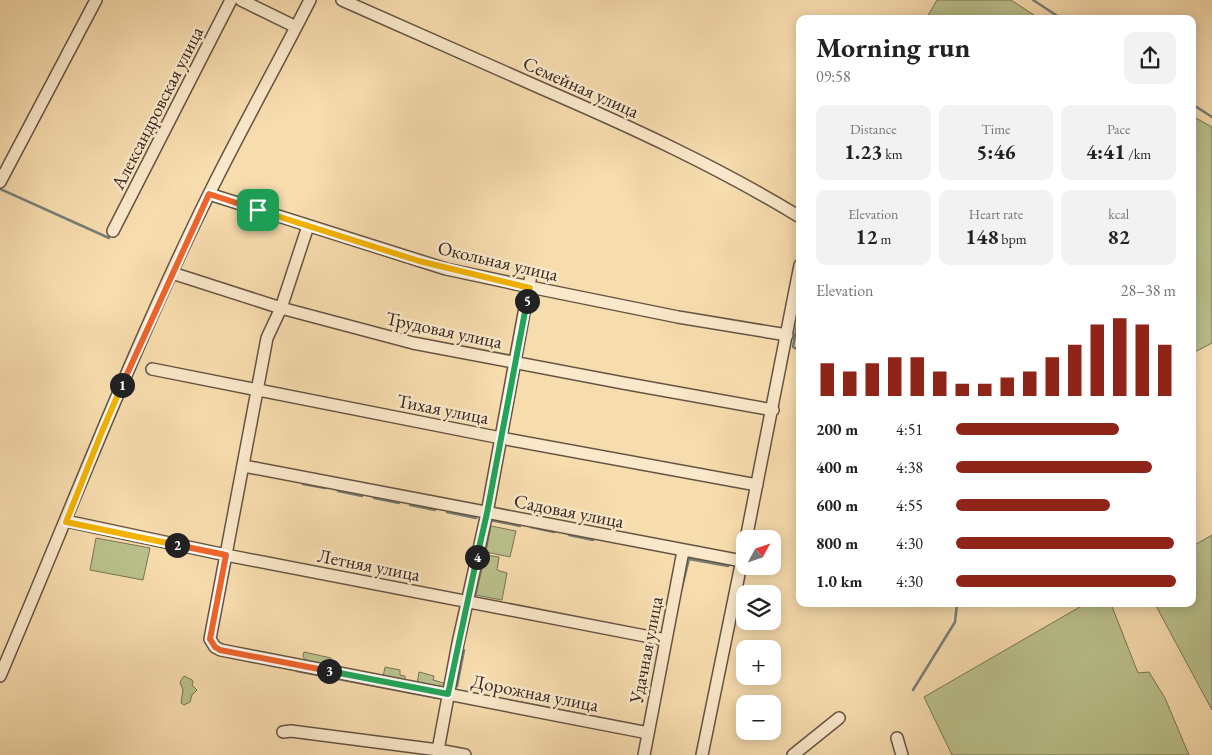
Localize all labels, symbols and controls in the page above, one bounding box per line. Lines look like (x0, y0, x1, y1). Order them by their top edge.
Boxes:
street label: Александровская улица (105, 22, 209, 195)
text: Morning run (816, 29, 970, 65)
button: share (1124, 32, 1176, 84)
street label: Семейная улица (519, 50, 643, 124)
text: 09:58 (816, 66, 851, 87)
text: Distance (850, 120, 897, 138)
text: Time (981, 120, 1011, 138)
text: Pace (1107, 120, 1130, 138)
text: 1.23 (844, 138, 882, 165)
text: 5:46 (976, 138, 1016, 165)
text: 4:41 (1086, 138, 1125, 165)
text: km (882, 145, 903, 163)
text: /km (1125, 145, 1151, 163)
pin (237, 189, 279, 231)
icon: arrive (244, 196, 272, 224)
text: Elevation (848, 205, 899, 223)
text: Heart rate (969, 205, 1023, 223)
text: kcal (1108, 205, 1129, 223)
text: 12 (855, 223, 878, 250)
text: 148 (965, 223, 999, 250)
text: 82 (1108, 223, 1130, 250)
text: m (878, 230, 891, 248)
text: bpm (999, 230, 1027, 248)
street label: Окольная улица (435, 235, 561, 287)
text: Elevation (816, 280, 874, 301)
text: 28–38 m (1121, 280, 1176, 301)
pin: 5 (514, 288, 540, 314)
text: 5 (524, 292, 531, 310)
street label: Трудовая улица (383, 305, 505, 355)
pin: 1 (110, 372, 134, 398)
text: 1 (119, 376, 126, 394)
street label: Тихая улица (395, 388, 491, 430)
text: 200 m (816, 419, 858, 440)
text: 4:51 (896, 419, 923, 440)
text: 400 m (816, 457, 858, 478)
text: 4:38 (896, 457, 923, 478)
street label: Садовая улица (512, 488, 626, 534)
text: 600 m (816, 495, 858, 516)
text: 4:55 (896, 495, 923, 516)
north arrow (736, 530, 781, 575)
map controls (736, 530, 781, 740)
pin: 2 (164, 532, 190, 558)
text: 800 m (816, 533, 858, 554)
text: 4:30 (896, 533, 923, 554)
text: 2 (174, 536, 181, 554)
street label: Летняя улица (316, 543, 423, 587)
pin: 4 (464, 544, 490, 570)
text: 4 (474, 548, 481, 566)
text: 1.0 km (816, 571, 862, 592)
text: 4:30 (896, 571, 923, 592)
button: layers (736, 585, 781, 630)
street label: Удачная улица (623, 594, 669, 707)
button: + (736, 640, 781, 685)
pin: 3 (316, 658, 342, 684)
text: 3 (326, 662, 333, 680)
street label: Дорожная улица (469, 668, 601, 718)
button: − (736, 695, 781, 740)

